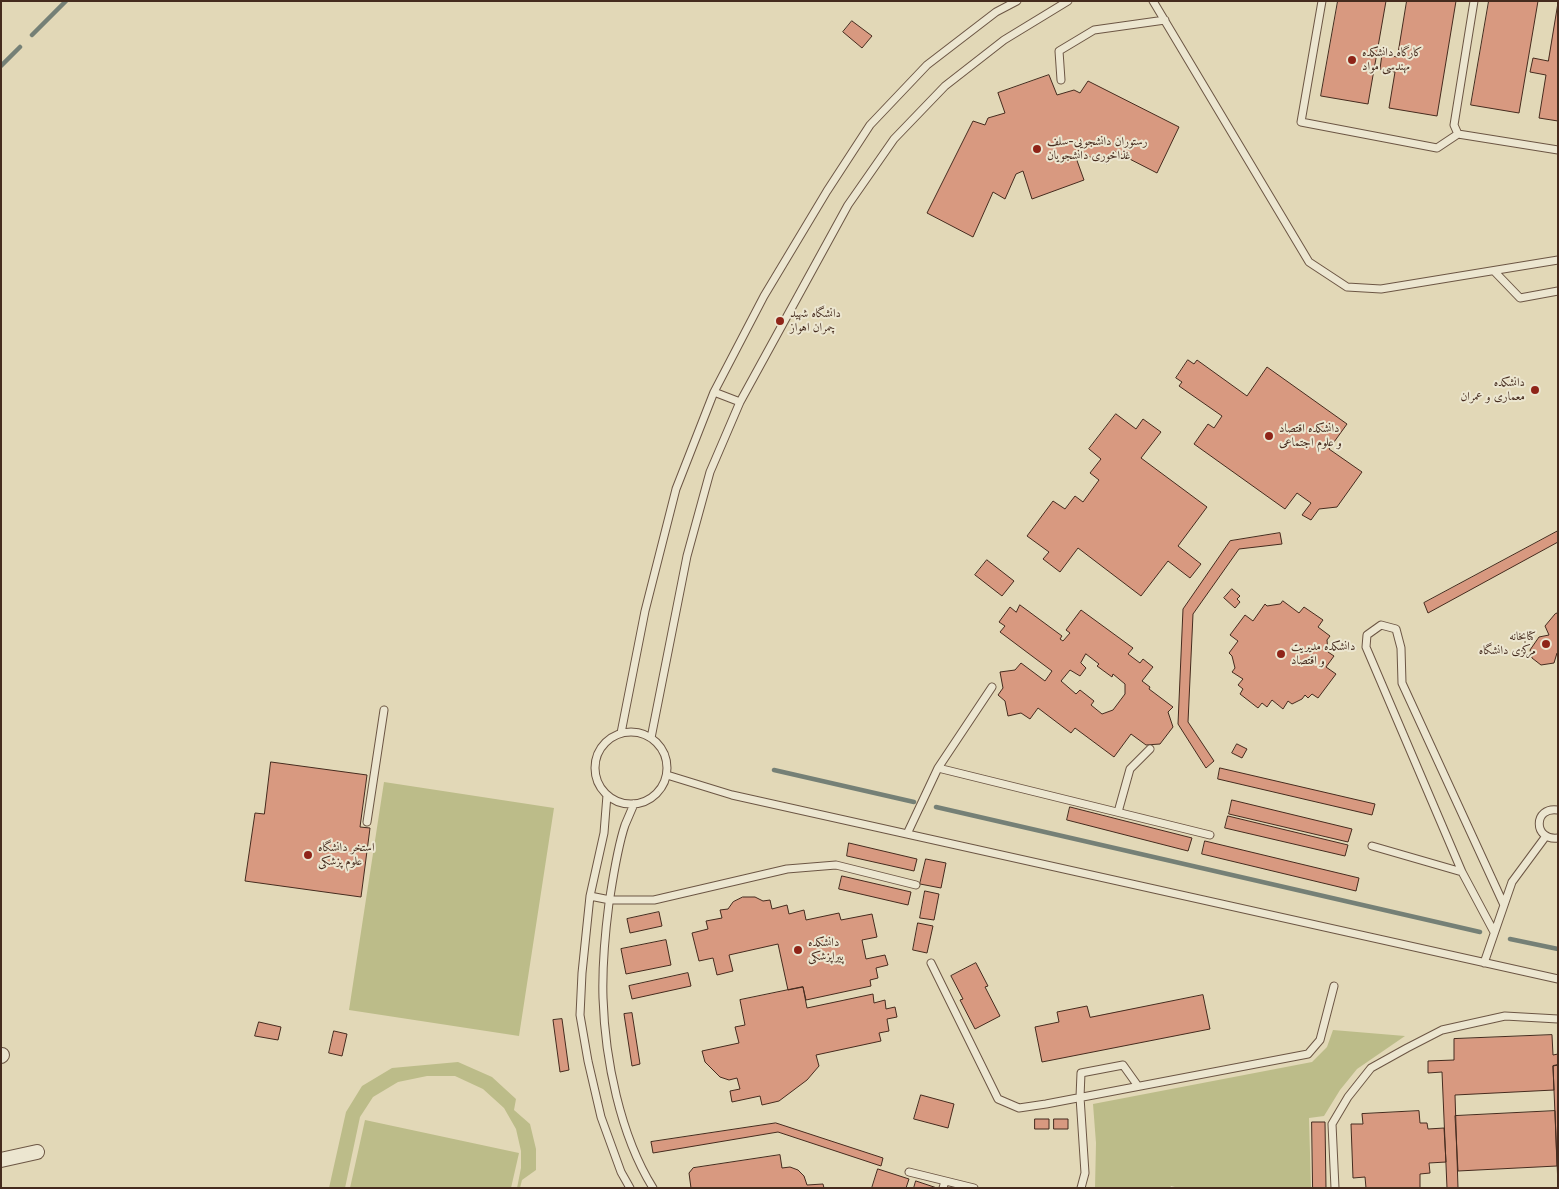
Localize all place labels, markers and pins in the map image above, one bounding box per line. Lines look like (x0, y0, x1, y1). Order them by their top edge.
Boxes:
place label: کارگاه دانشکده مهندسی مواد (1362, 46, 1423, 74)
marker: کارگاه دانشکده مهندسی مواد (1346, 54, 1358, 66)
place label: رستوران دانشجویی-سلف غذاخوری دانشجویان (1047, 135, 1148, 163)
marker: رستوران دانشجویی-سلف غذاخوری دانشجویان (1031, 143, 1043, 155)
place label: دانشگاه شهید چمران اهواز (790, 307, 841, 335)
marker: دانشگاه شهید چمران اهواز (774, 315, 786, 327)
place label: دانشکده معماری و عمران (1460, 376, 1525, 404)
marker: دانشکده معماری و عمران (1529, 384, 1541, 396)
place label: دانشکده اقتصاد و علوم اجتماعی (1279, 422, 1342, 450)
marker: دانشکده اقتصاد و علوم اجتماعی (1263, 430, 1275, 442)
place label: کتابخانه مرکزی دانشگاه (1479, 630, 1536, 658)
marker: کتابخانه مرکزی دانشگاه (1540, 638, 1552, 650)
place label: دانشکده مدیریت و اقتصاد (1291, 640, 1355, 668)
marker: دانشکده مدیریت و اقتصاد (1275, 648, 1287, 660)
place label: استخر دانشگاه علوم پزشکی (318, 841, 375, 869)
marker: استخر دانشگاه علوم پزشکی (302, 849, 314, 861)
place label: دانشکده پیراپزشکی (808, 936, 843, 964)
marker: دانشکده پیراپزشکی (792, 944, 804, 956)

